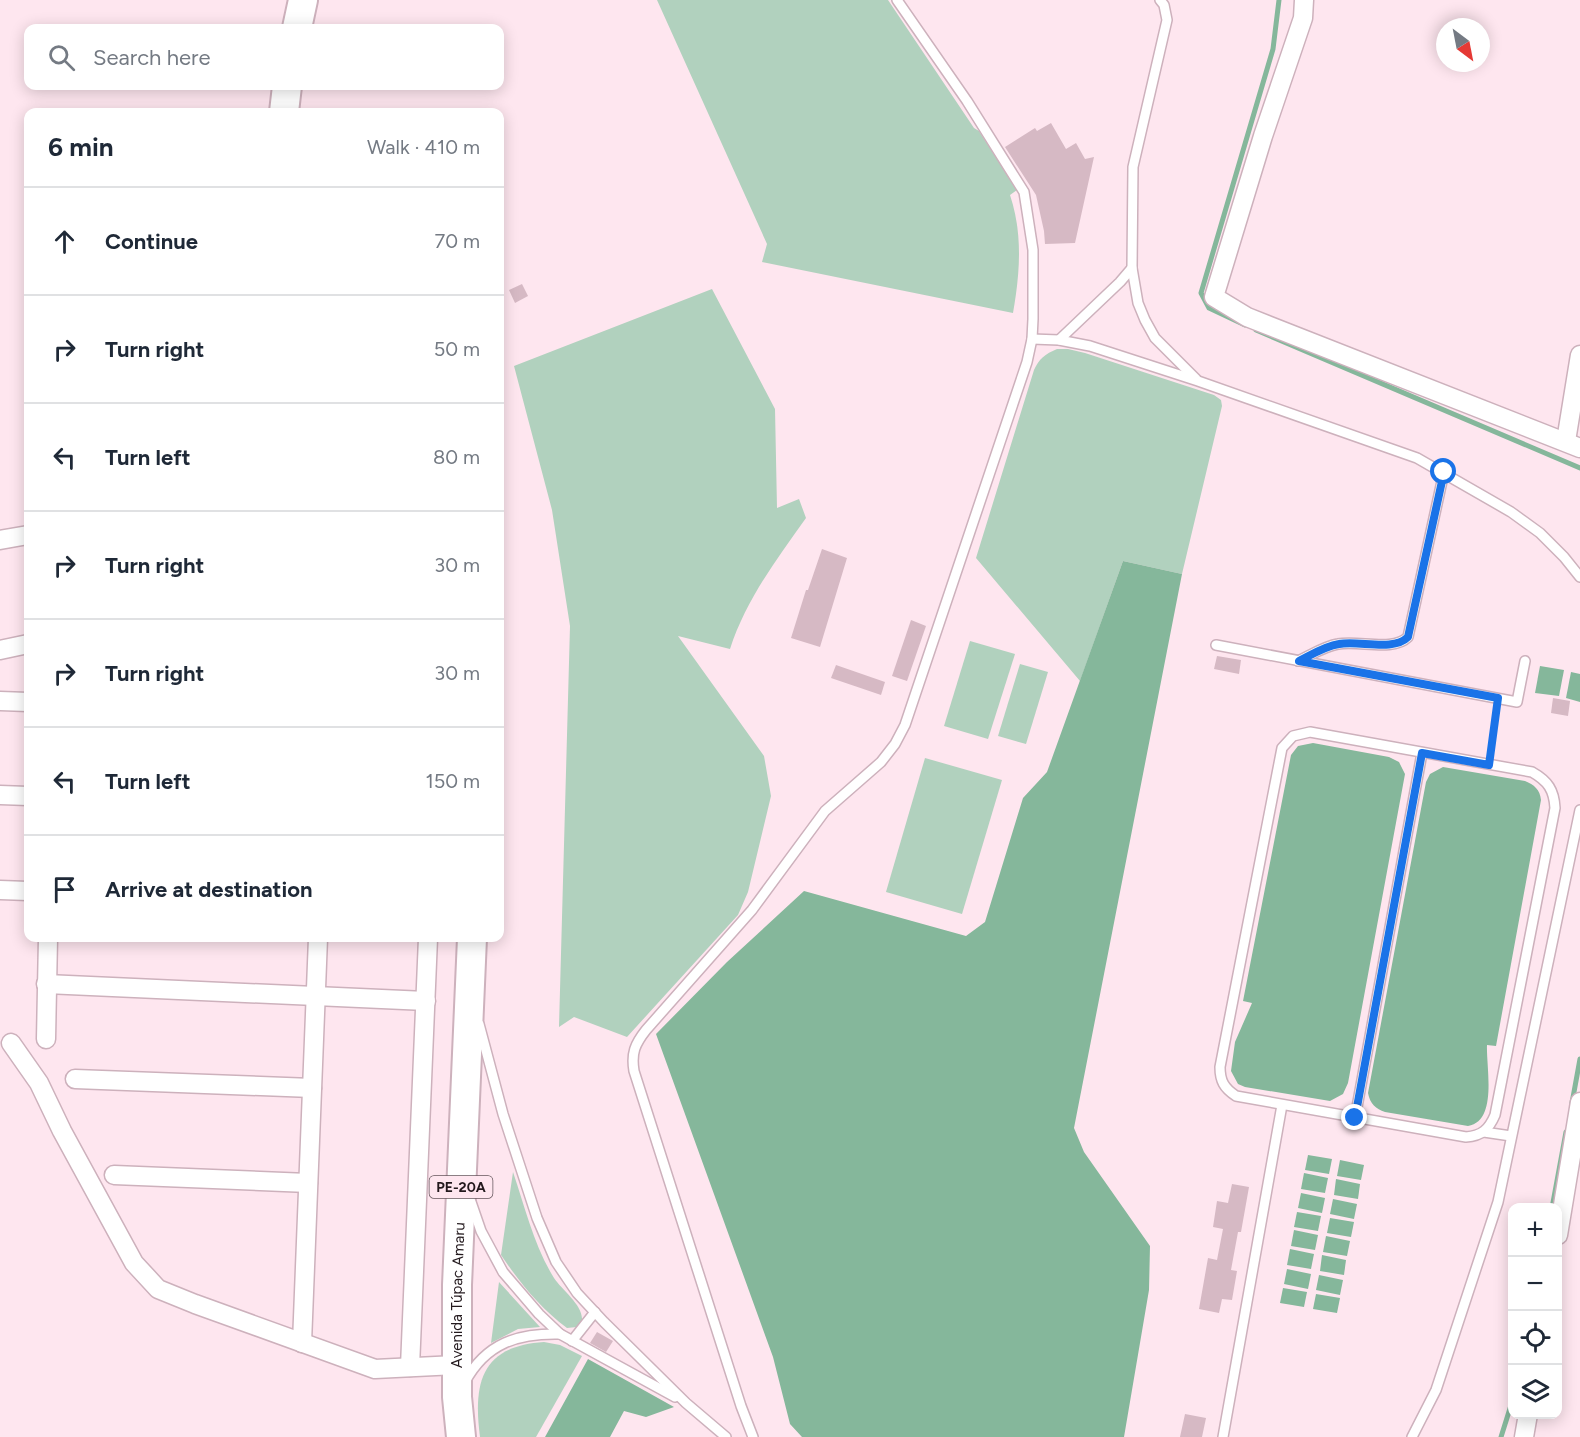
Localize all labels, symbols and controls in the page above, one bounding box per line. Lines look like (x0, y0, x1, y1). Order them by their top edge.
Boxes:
north arrow (1436, 18, 1490, 72)
search box (24, 24, 504, 90)
icon: search (45, 41, 78, 74)
text: Search here (93, 44, 211, 71)
text: 6 min (48, 131, 114, 163)
text: Walk · 410 m (367, 135, 480, 159)
icon: ahead (48, 225, 81, 258)
text: Continue (105, 228, 198, 255)
text: 70 m (434, 229, 480, 253)
icon: right (48, 333, 81, 366)
text: Turn right (105, 336, 204, 363)
text: 50 m (434, 337, 480, 361)
icon: left (48, 441, 81, 474)
text: Turn left (105, 444, 191, 471)
text: 80 m (433, 445, 480, 469)
route start (1430, 458, 1456, 484)
icon: right (48, 549, 81, 582)
text: Turn right (105, 552, 204, 579)
text: 30 m (434, 553, 480, 577)
icon: right (48, 657, 81, 690)
text: Turn right (105, 660, 204, 687)
text: 30 m (434, 661, 480, 685)
icon: left (48, 765, 81, 798)
text: Turn left (105, 768, 191, 795)
text: 150 m (425, 769, 480, 793)
icon: arrive (48, 873, 81, 906)
text: Arrive at destination (105, 876, 313, 903)
route end (1341, 1104, 1367, 1130)
road number: PE-20A (430, 1176, 492, 1198)
map controls (1508, 1203, 1562, 1419)
button: + (1508, 1203, 1562, 1257)
street label: Avenida Túpac Amaru (448, 1222, 469, 1368)
button: − (1508, 1257, 1562, 1311)
button: locate (1508, 1311, 1562, 1365)
button: layers (1508, 1365, 1562, 1419)

